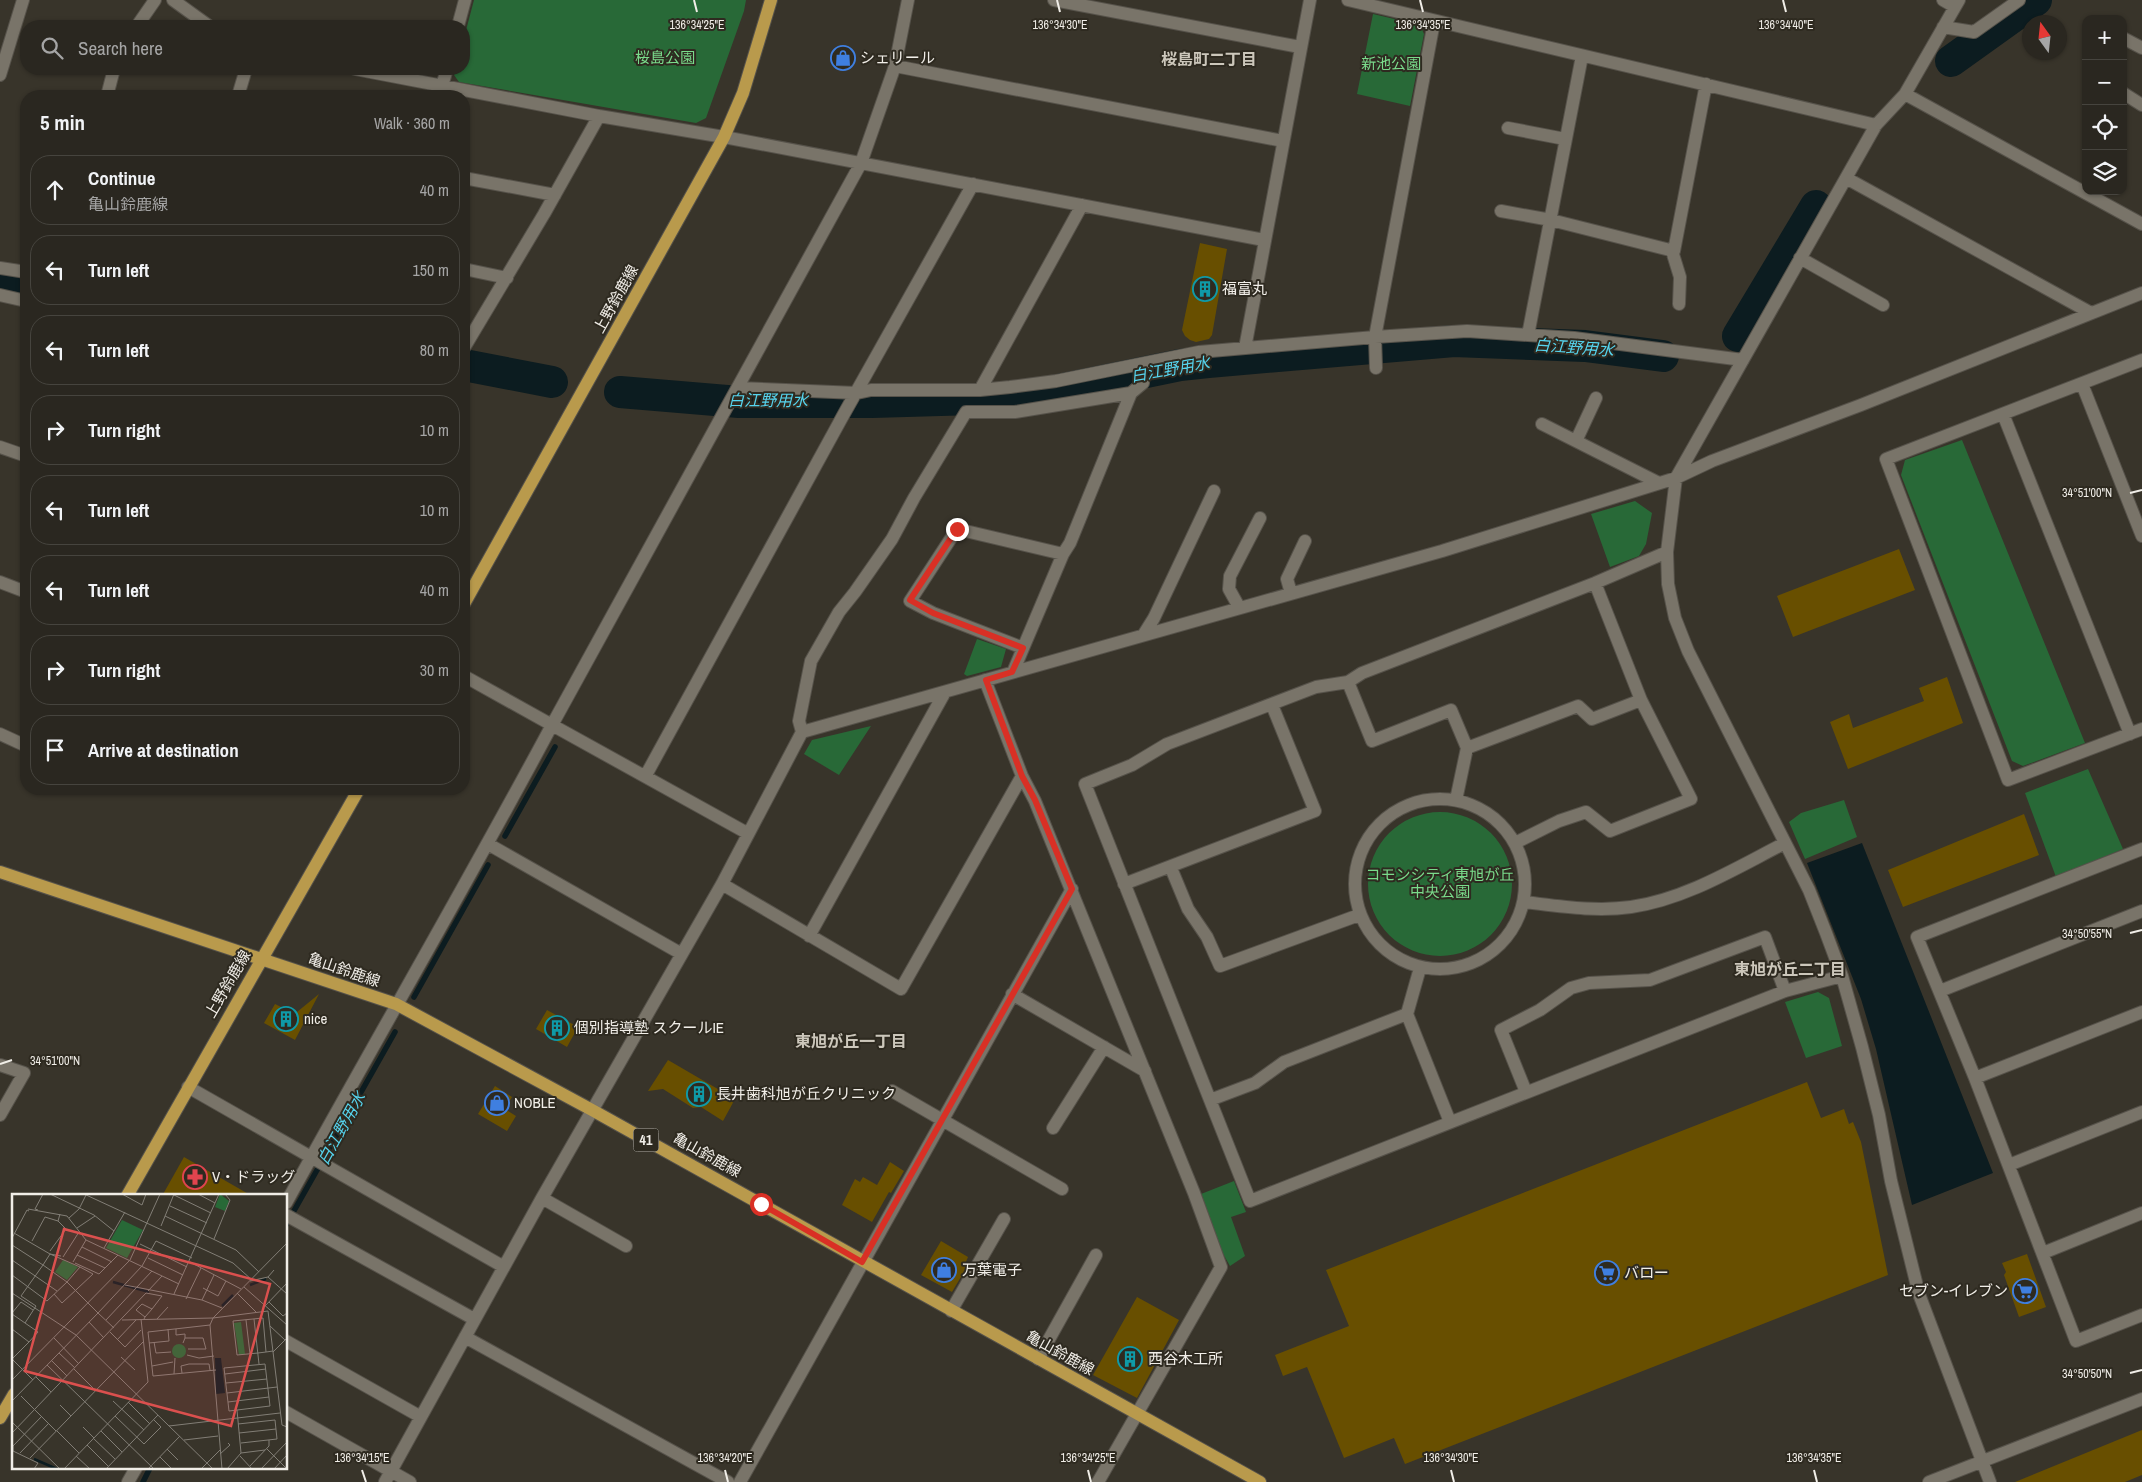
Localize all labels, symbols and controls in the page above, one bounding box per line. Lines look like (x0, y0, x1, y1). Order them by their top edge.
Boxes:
north arrow (2022, 15, 2067, 60)
map controls (2082, 15, 2127, 195)
button: + (2082, 15, 2127, 60)
text: 136°34'25"E (669, 17, 725, 33)
text: 136°34'30"E (1032, 17, 1088, 33)
text: 136°34'35"E (1395, 17, 1451, 33)
text: 136°34'40"E (1758, 17, 1814, 33)
search box (20, 20, 470, 75)
icon: search (38, 34, 66, 62)
text: Search here (78, 35, 163, 61)
shop icon: シェリール (830, 45, 856, 71)
park label: 桜島公園 (635, 47, 695, 68)
place label: シェリール (860, 47, 935, 68)
district label: 桜島町二丁目 (1161, 48, 1257, 70)
park label: 新池公園 (1361, 53, 1421, 74)
button: − (2082, 60, 2127, 105)
button: locate (2082, 105, 2127, 150)
text: 5 min (40, 108, 85, 137)
text: Walk · 360 m (374, 112, 450, 134)
button: layers (2082, 150, 2127, 195)
text: Continue (88, 165, 156, 191)
icon: ahead (41, 176, 69, 204)
text: 40 m (420, 179, 449, 201)
text: 亀山鈴鹿線 (88, 193, 168, 215)
icon: left (41, 256, 69, 284)
text: Turn left (88, 257, 149, 283)
text: 150 m (413, 259, 449, 281)
street label: 上野鈴鹿線 (588, 261, 643, 337)
building icon: 福富丸 (1192, 276, 1218, 302)
place label: 福富丸 (1222, 278, 1267, 299)
water label: 白江野用水 (1533, 333, 1617, 361)
icon: left (41, 336, 69, 364)
text: Turn left (88, 337, 149, 363)
text: 80 m (420, 339, 449, 361)
water label: 白江野用水 (1129, 351, 1213, 387)
water label: 白江野用水 (728, 389, 810, 411)
icon: right (41, 416, 69, 444)
text: Turn right (88, 417, 160, 443)
text: 10 m (420, 419, 449, 441)
text: 34°51'00"N (2062, 485, 2112, 501)
icon: left (41, 496, 69, 524)
text: Turn left (88, 497, 149, 523)
text: 10 m (420, 499, 449, 521)
route end (946, 518, 969, 541)
icon: left (41, 576, 69, 604)
text: Turn left (88, 577, 149, 603)
text: 40 m (420, 579, 449, 601)
icon: right (41, 656, 69, 684)
text: Turn right (88, 657, 160, 683)
text: 30 m (420, 659, 449, 681)
icon: arrive (41, 736, 69, 764)
text: Arrive at destination (88, 737, 239, 763)
park label: コモンシティ東旭が丘 中央公園 (1365, 864, 1515, 902)
text: 34°50'55"N (2062, 926, 2112, 942)
street label: 上野鈴鹿線 (200, 946, 255, 1021)
street label: 亀山鈴鹿線 (305, 947, 383, 992)
district label: 東旭が丘二丁目 (1734, 958, 1846, 980)
building icon: nice (273, 1006, 299, 1032)
place label: nice (304, 1008, 327, 1029)
building icon: 個別指導塾 スクールIE (544, 1015, 570, 1041)
place label: 個別指導塾 スクールIE (574, 1017, 724, 1038)
district label: 東旭が丘一丁目 (795, 1030, 907, 1052)
text: 34°51'00"N (30, 1053, 80, 1069)
building icon: 長井歯科旭が丘クリニック (686, 1081, 712, 1107)
place label: 長井歯科旭が丘クリニック (716, 1083, 896, 1104)
water label: 白江野用水 (312, 1086, 371, 1168)
shop icon: NOBLE (484, 1090, 510, 1116)
place label: NOBLE (514, 1092, 556, 1113)
street label: 亀山鈴鹿線 (669, 1127, 745, 1182)
road number: 41 (634, 1128, 658, 1152)
pharmacy icon: V・ドラッグ (182, 1164, 208, 1190)
place label: V・ドラッグ (212, 1166, 295, 1187)
route start (750, 1193, 773, 1216)
inset map (12, 1194, 288, 1470)
shop icon: 万葉電子 (931, 1257, 957, 1283)
place label: 万葉電子 (962, 1259, 1022, 1280)
supermarket icon: バロー (1594, 1260, 1620, 1286)
place label: バロー (1624, 1262, 1669, 1283)
supermarket icon: セブン-イレブン (2012, 1278, 2038, 1304)
place label: セブン-イレブン (1899, 1280, 2008, 1301)
street label: 亀山鈴鹿線 (1022, 1325, 1098, 1380)
building icon: 西谷木工所 (1117, 1346, 1143, 1372)
place label: 西谷木工所 (1148, 1348, 1223, 1369)
text: 34°50'50"N (2062, 1366, 2112, 1382)
text: 136°34'15"E (334, 1450, 390, 1466)
text: 136°34'20"E (697, 1450, 753, 1466)
text: 136°34'25"E (1060, 1450, 1116, 1466)
text: 136°34'30"E (1423, 1450, 1479, 1466)
text: 136°34'35"E (1786, 1450, 1842, 1466)

